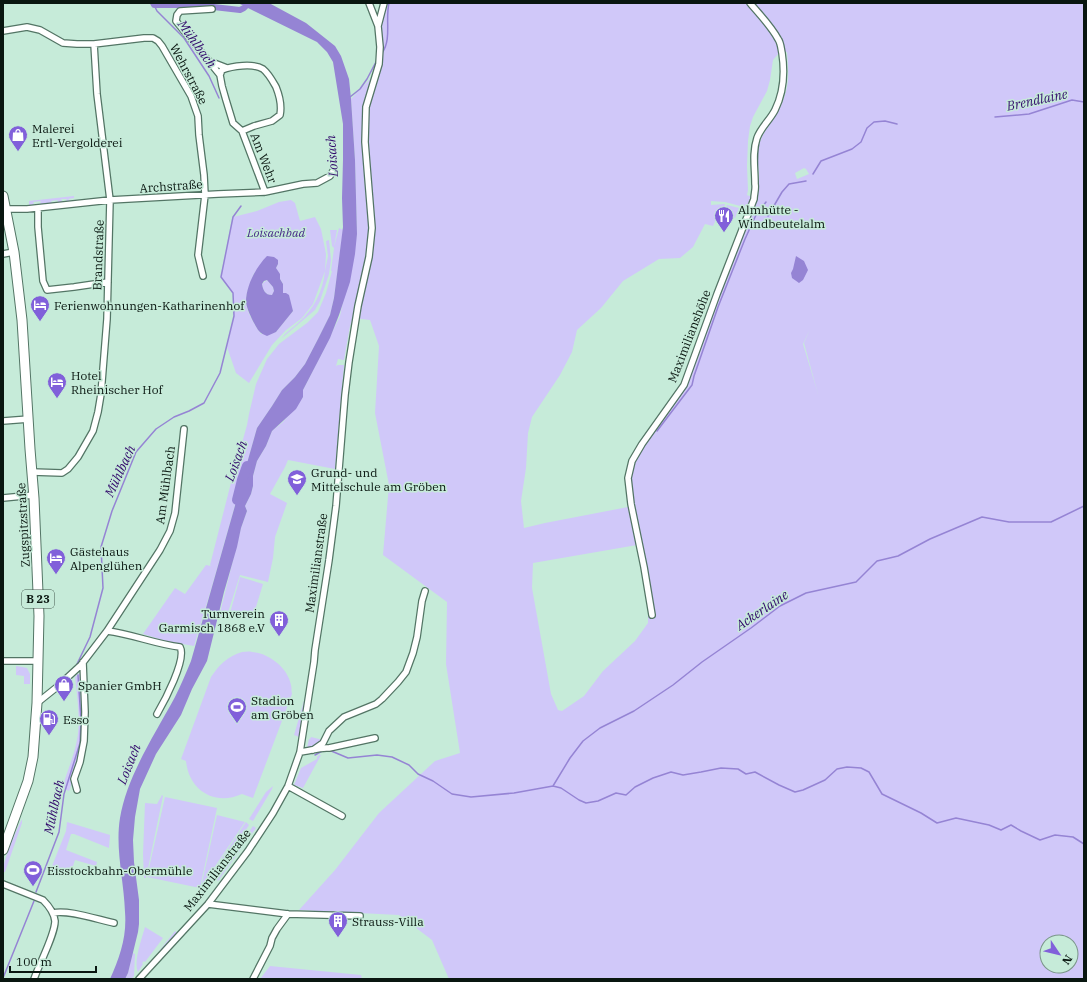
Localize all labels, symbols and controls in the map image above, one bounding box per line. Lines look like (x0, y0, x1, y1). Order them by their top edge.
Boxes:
water label: Mühlbach (173, 16, 220, 71)
street label: Wehrstraße (167, 41, 211, 107)
water label: Brendlaine (1004, 85, 1069, 115)
place label: Malerei Ertl-Vergolderei (32, 121, 123, 150)
shop icon: Malerei Ertl-Vergolderei (7, 124, 29, 152)
street label: Am Wehr (248, 131, 281, 186)
water label: Loisach (322, 134, 342, 179)
street label: Archstraße (139, 176, 203, 196)
place label: Almhütte - Windbeutelalm (738, 202, 826, 231)
restaurant icon: Almhütte - Windbeutelalm (713, 205, 735, 233)
street label: Brandstraße (89, 219, 107, 291)
park label: Loisachbad (246, 225, 305, 240)
street label: Maximilianshöhe (664, 287, 714, 385)
hotel icon: Ferienwohnungen-Katharinenhof (29, 294, 51, 322)
place label: Ferienwohnungen-Katharinenhof (54, 298, 245, 313)
place label: Hotel Rheinischer Hof (71, 368, 163, 397)
hotel icon: Hotel Rheinischer Hof (46, 371, 68, 399)
water label: Loisach (220, 438, 251, 485)
water label: Mühlbach (100, 442, 139, 500)
street label: Am Mühlbach (152, 444, 178, 525)
place label: Grund- und Mittelschule am Gröben (311, 465, 447, 494)
school or university icon: Grund- und Mittelschule am Gröben (286, 468, 308, 496)
street label: Zugspitzstraße (13, 482, 33, 568)
street label: Maximilianstraße (302, 512, 330, 614)
place label: Gästehaus Alpenglühen (70, 544, 143, 573)
hotel icon: Gästehaus Alpenglühen (45, 547, 67, 575)
water label: Ackerlaine (732, 586, 792, 634)
road number: B 23 (22, 590, 54, 608)
place label: Turnverein Garmisch 1868 e.V (159, 606, 265, 635)
building icon: Turnverein Garmisch 1868 e.V (268, 609, 290, 637)
shop icon: Spanier GmbH (53, 674, 75, 702)
place label: Spanier GmbH (78, 678, 162, 693)
place label: Stadion am Gröben (251, 693, 314, 722)
sports icon: Stadion am Gröben (226, 696, 248, 724)
fuel station icon: Esso (38, 708, 60, 736)
place label: Esso (63, 712, 89, 727)
water label: Loisach (113, 741, 145, 788)
water label: Mühlbach (40, 778, 68, 837)
street label: Maximilianstraße (180, 826, 254, 914)
sports icon: Eisstockbahn-Obermühle (22, 859, 44, 887)
place label: Eisstockbahn-Obermühle (47, 863, 192, 878)
building icon: Strauss-Villa (327, 910, 349, 938)
place label: Strauss-Villa (352, 914, 424, 929)
north arrow (1039, 934, 1079, 974)
scale bar (10, 948, 96, 974)
text: N (1059, 952, 1075, 968)
text: 100 m (16, 954, 52, 969)

